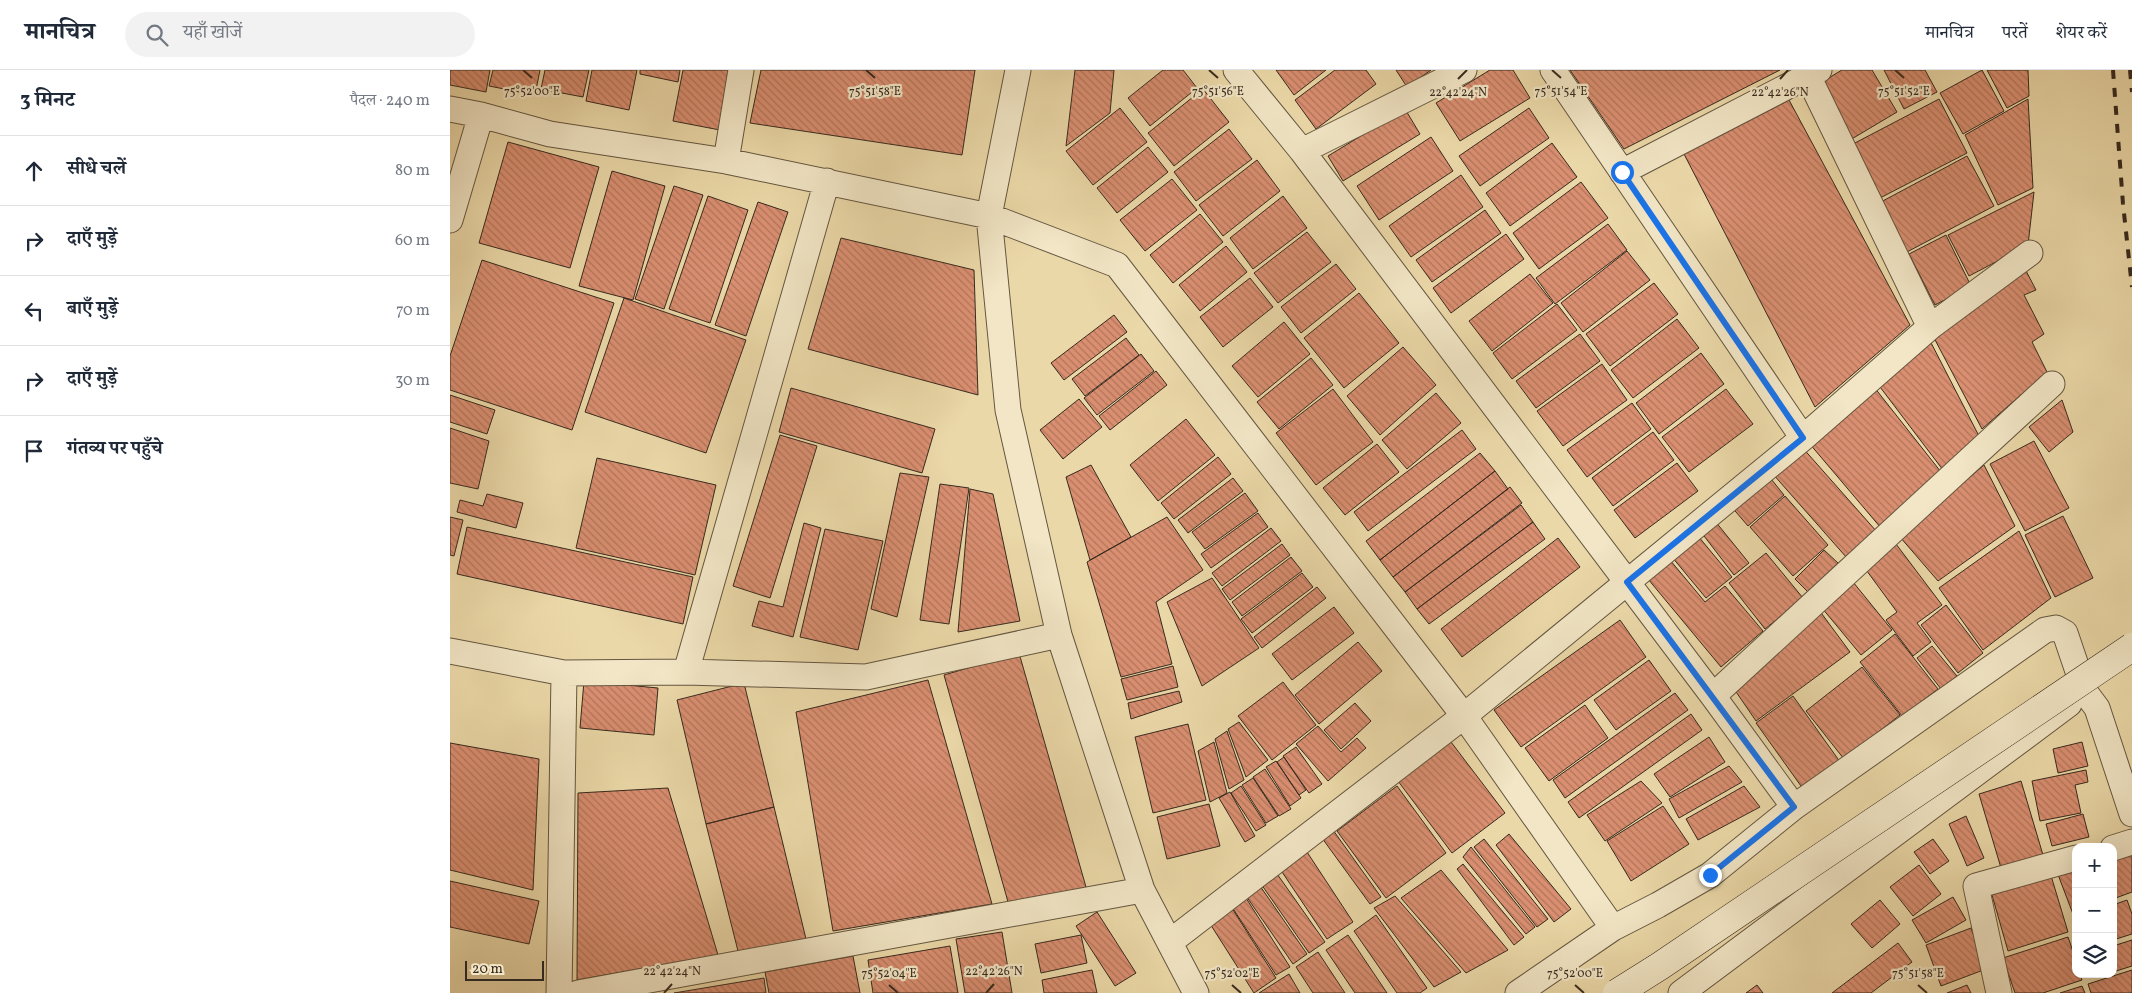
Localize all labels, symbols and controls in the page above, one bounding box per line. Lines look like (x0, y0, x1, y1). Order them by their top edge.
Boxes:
search box (125, 12, 475, 57)
text: मानचित्र (25, 16, 95, 50)
text: यहाँ खोजें (183, 20, 242, 46)
icon: search (143, 21, 171, 49)
text: मानचित्र (1925, 21, 1974, 46)
text: परतें (2002, 21, 2028, 46)
text: शेयर करें (2056, 21, 2107, 46)
text: 75°52'00"E (504, 84, 560, 100)
text: 75°51'58"E (849, 84, 901, 100)
text: 75°51'56"E (1192, 84, 1244, 100)
text: 75°51'54"E (1535, 84, 1587, 100)
text: 75°51'52"E (1878, 84, 1930, 100)
text: 22°42'24"N (1429, 85, 1487, 101)
text: 22°42'26"N (1751, 85, 1809, 101)
text: 3 मिनट (20, 86, 75, 115)
text: पैदल · 240 m (350, 90, 430, 112)
text: सीधे चलें (67, 156, 126, 182)
icon: ahead (20, 157, 48, 185)
text: 80 m (395, 160, 430, 182)
route start (1611, 161, 1634, 184)
text: दाएँ मुड़ें (67, 226, 117, 252)
icon: right (20, 227, 48, 255)
text: 60 m (395, 230, 430, 252)
text: बाएँ मुड़ें (67, 296, 118, 322)
icon: left (20, 297, 48, 325)
text: 70 m (396, 300, 430, 322)
text: दाएँ मुड़ें (67, 366, 117, 392)
icon: right (20, 367, 48, 395)
text: 30 m (395, 370, 430, 392)
text: गंतव्य पर पहुँचे (67, 436, 162, 462)
icon: arrive (20, 437, 48, 465)
map controls (2072, 843, 2117, 978)
button: + (2072, 843, 2117, 888)
route end (1699, 864, 1722, 887)
button: − (2072, 888, 2117, 933)
button: layers (2072, 933, 2117, 978)
scale bar (465, 958, 544, 981)
text: 20 m (472, 960, 503, 979)
text: 22°42'24"N (643, 964, 701, 980)
text: 22°42'26"N (965, 964, 1023, 980)
text: 75°52'04"E (861, 966, 917, 982)
text: 75°52'02"E (1205, 966, 1259, 982)
text: 75°52'00"E (1547, 966, 1603, 982)
text: 75°51'58"E (1892, 966, 1944, 982)

